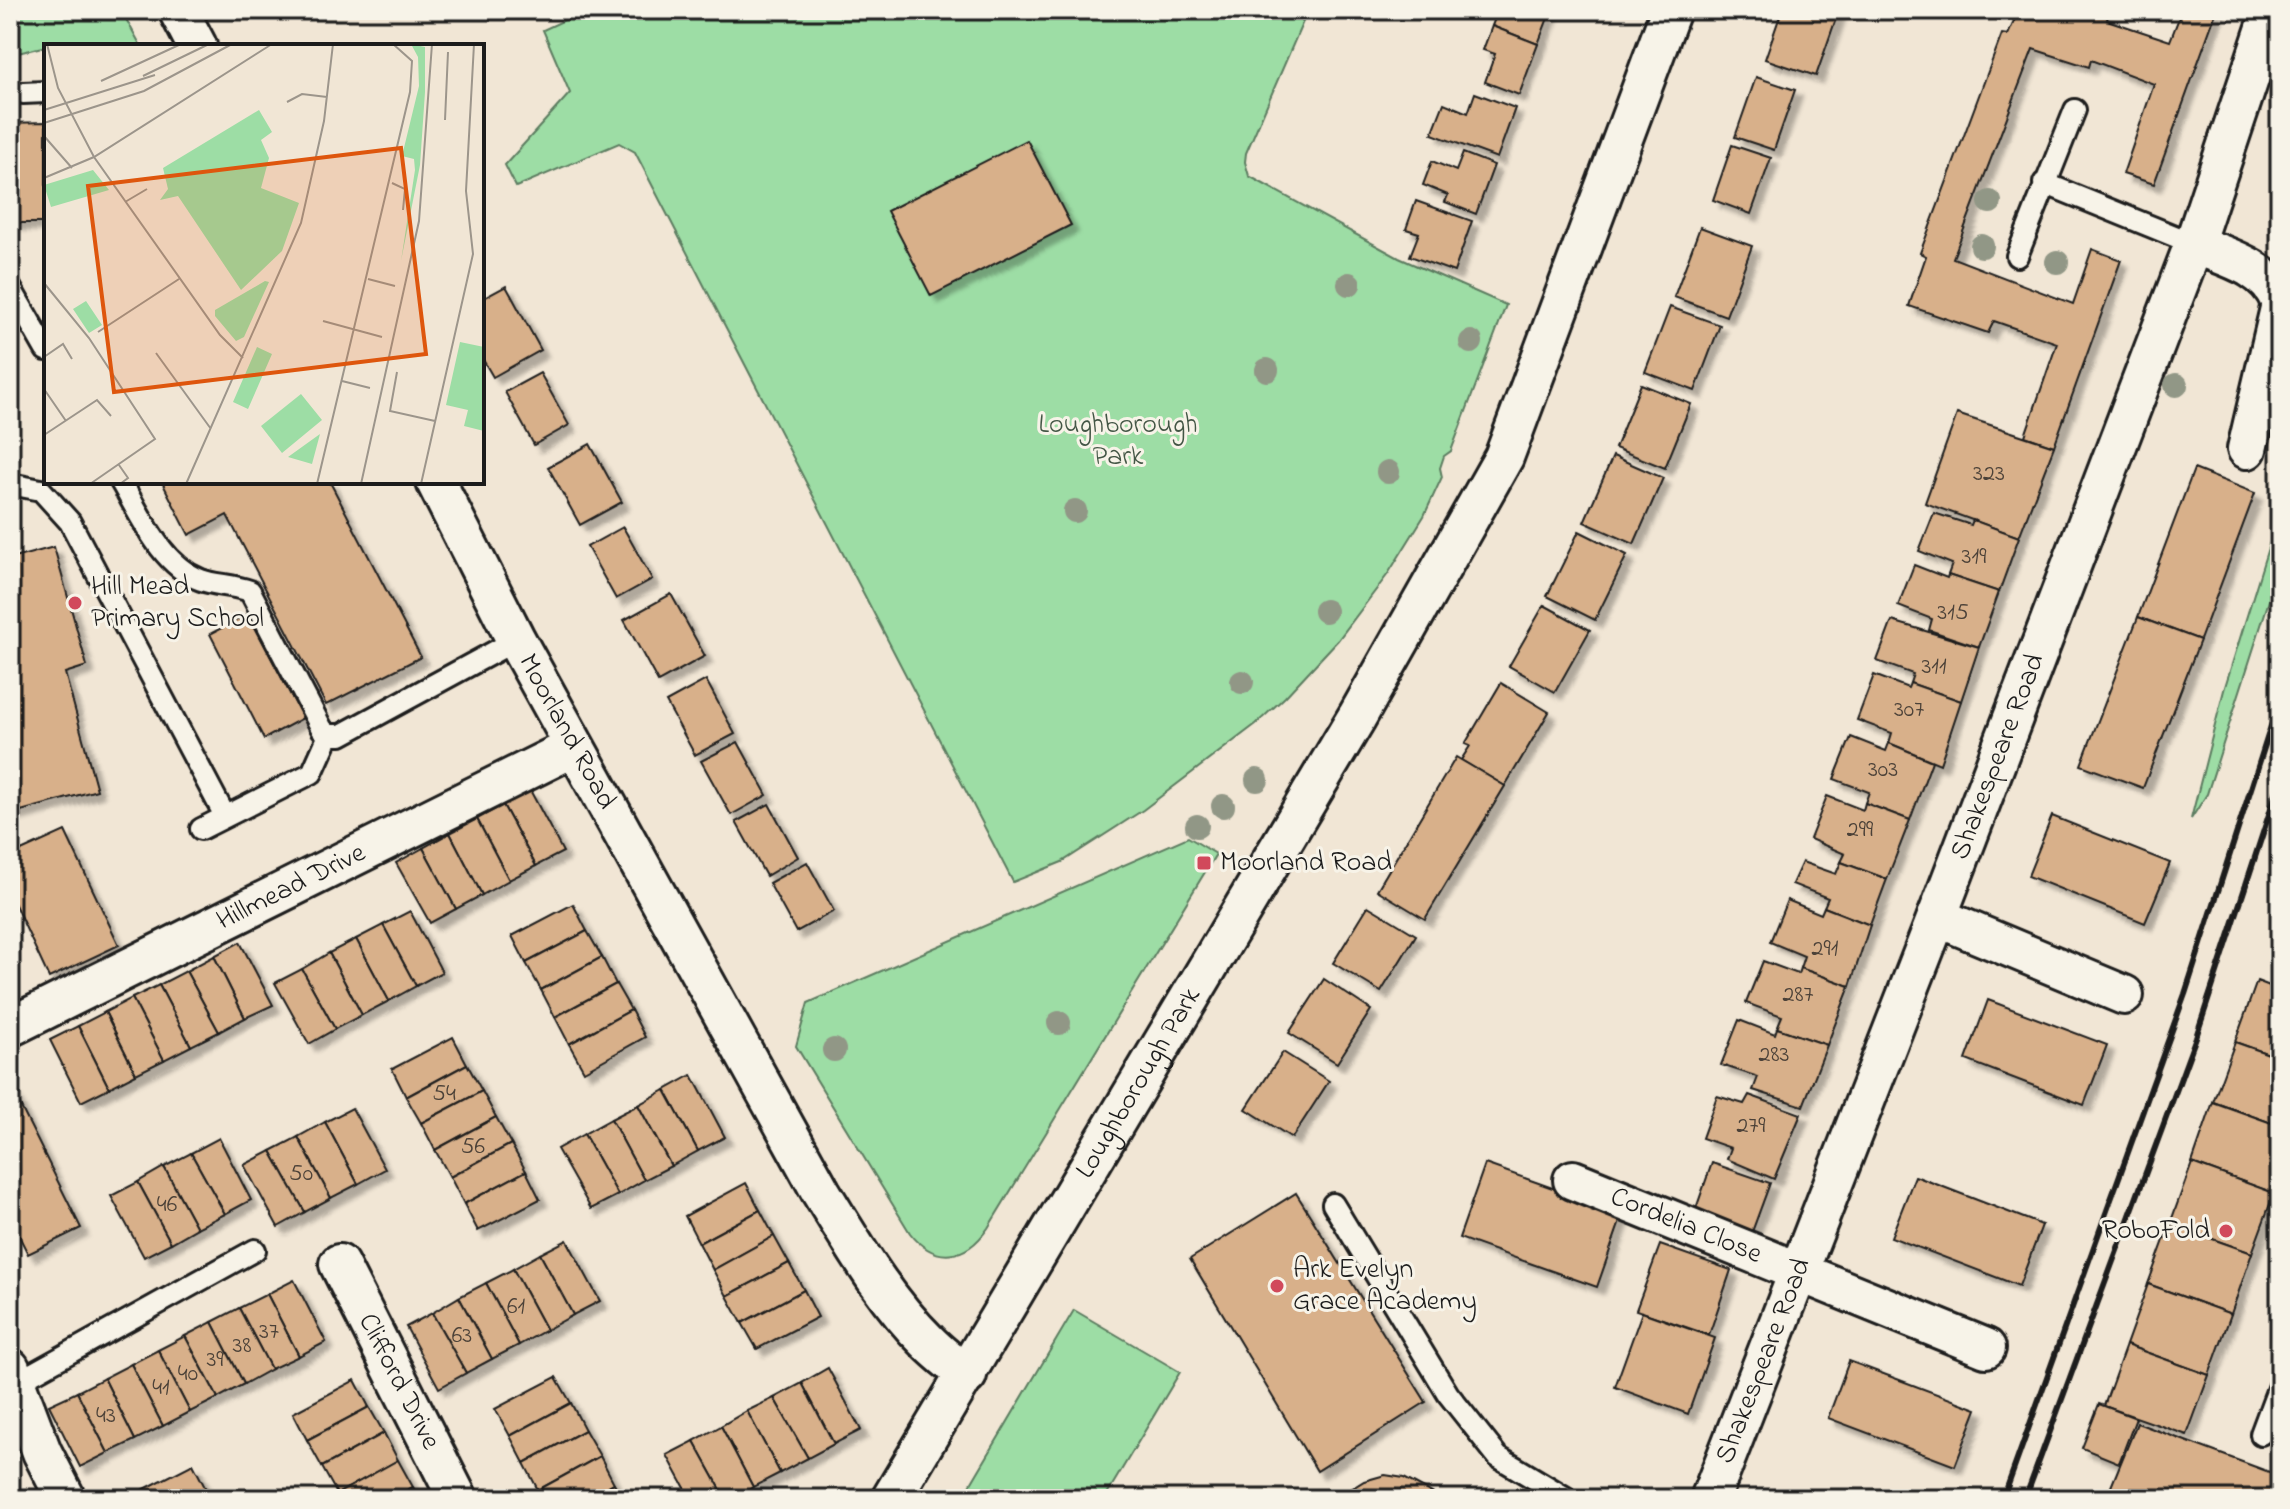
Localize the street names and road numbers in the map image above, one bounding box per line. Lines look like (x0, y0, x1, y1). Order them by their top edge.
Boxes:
street label: Moorland Road (507, 647, 626, 817)
street label: Shakespeare Road (1940, 648, 2056, 866)
street label: Hillmead Drive (210, 833, 373, 942)
street label: Loughborough Park (1066, 979, 1212, 1187)
street label: Cordelia Close (1604, 1177, 1768, 1275)
street label: Shakespeare Road (1705, 1252, 1822, 1470)
street label: Clifford Drive (347, 1306, 451, 1457)

